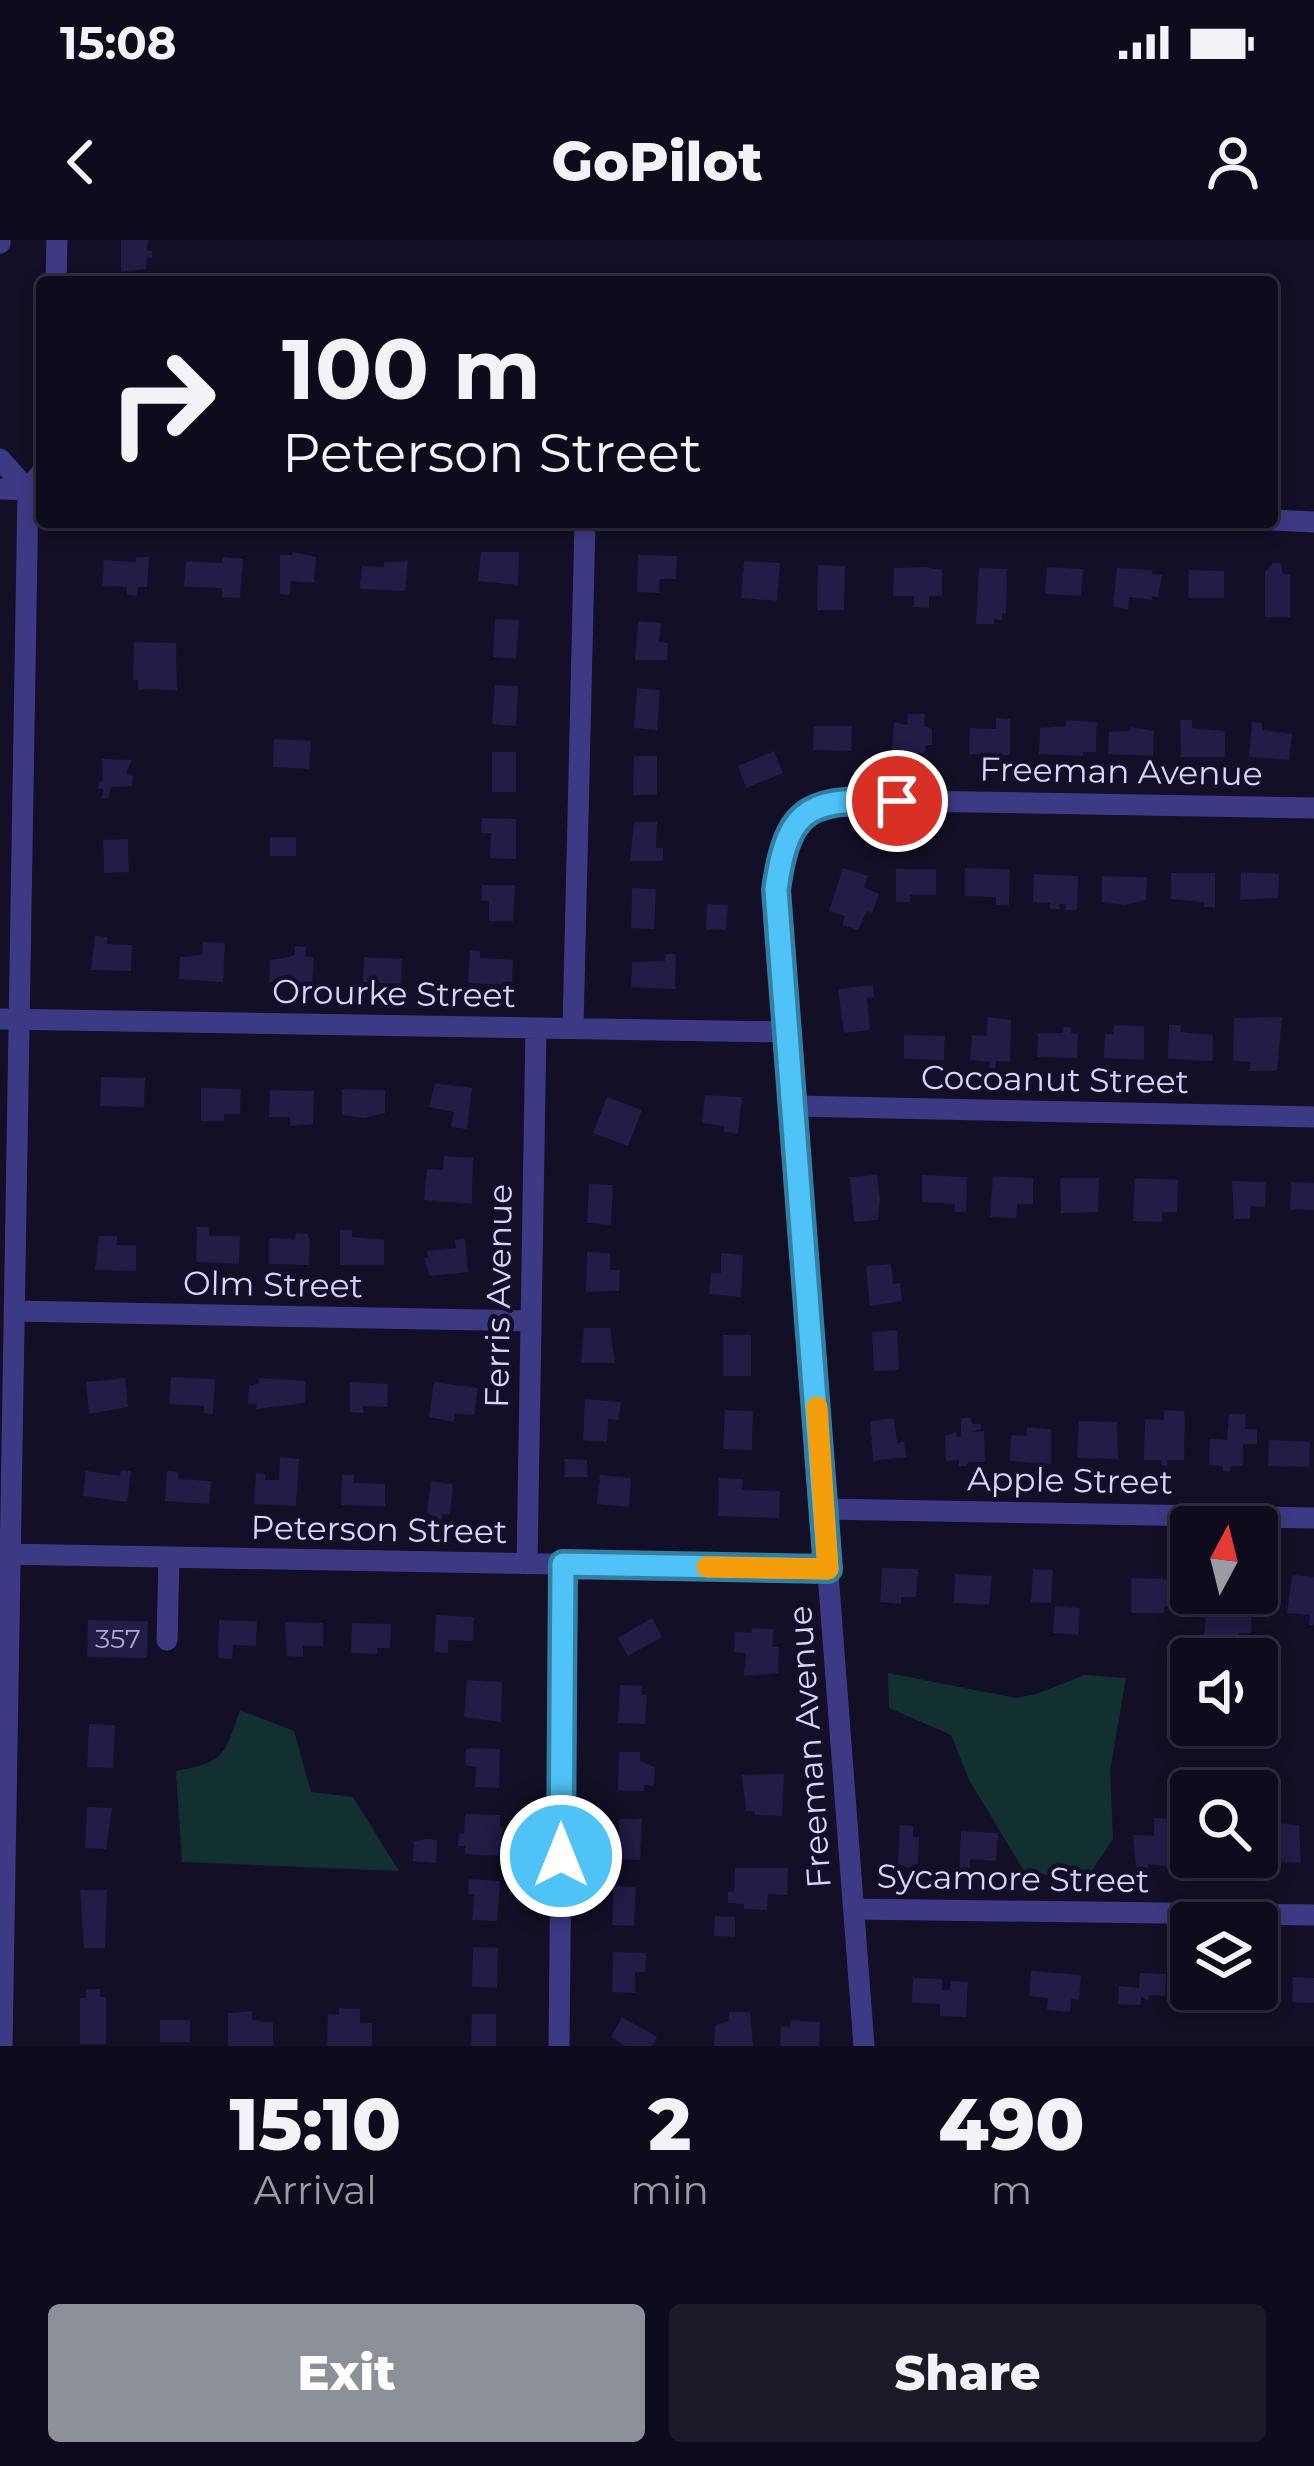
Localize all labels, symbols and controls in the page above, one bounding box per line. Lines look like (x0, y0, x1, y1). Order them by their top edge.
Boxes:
text: 15:08 (60, 15, 176, 70)
icon: back (48, 129, 114, 195)
text: GoPilot (551, 129, 763, 195)
icon: person (1200, 129, 1266, 195)
text: 100 m (282, 318, 541, 420)
icon: right (84, 324, 240, 480)
text: Peterson Street (282, 420, 702, 486)
street label: Freeman Avenue (979, 749, 1263, 793)
pin (846, 750, 948, 852)
icon: arrive (864, 768, 930, 834)
street label: Orourke Street (272, 971, 516, 1015)
street label: Cocoanut Street (921, 1057, 1189, 1101)
street label: Ferris Avenue (476, 1183, 520, 1409)
street label: Olm Street (183, 1262, 363, 1306)
street label: Apple Street (967, 1458, 1173, 1502)
north arrow (1170, 1506, 1278, 1614)
map controls (1170, 1506, 1278, 2010)
street label: Peterson Street (250, 1507, 508, 1551)
street label: Freeman Avenue (779, 1604, 839, 1890)
house number: 357 (95, 1622, 141, 1655)
button: sound (1170, 1638, 1278, 1746)
button: search (1170, 1770, 1278, 1878)
position arrow (498, 1793, 624, 1919)
street label: Sycamore Street (876, 1856, 1150, 1900)
button: layers (1170, 1902, 1278, 2010)
text: 15:10 (229, 2080, 401, 2168)
text: 2 (648, 2080, 691, 2168)
text: 490 (938, 2080, 1085, 2168)
text: Arrival (254, 2166, 377, 2214)
text: min (631, 2166, 709, 2214)
text: m (991, 2166, 1032, 2214)
button: Exit (48, 2304, 645, 2442)
button: Share (669, 2304, 1266, 2442)

